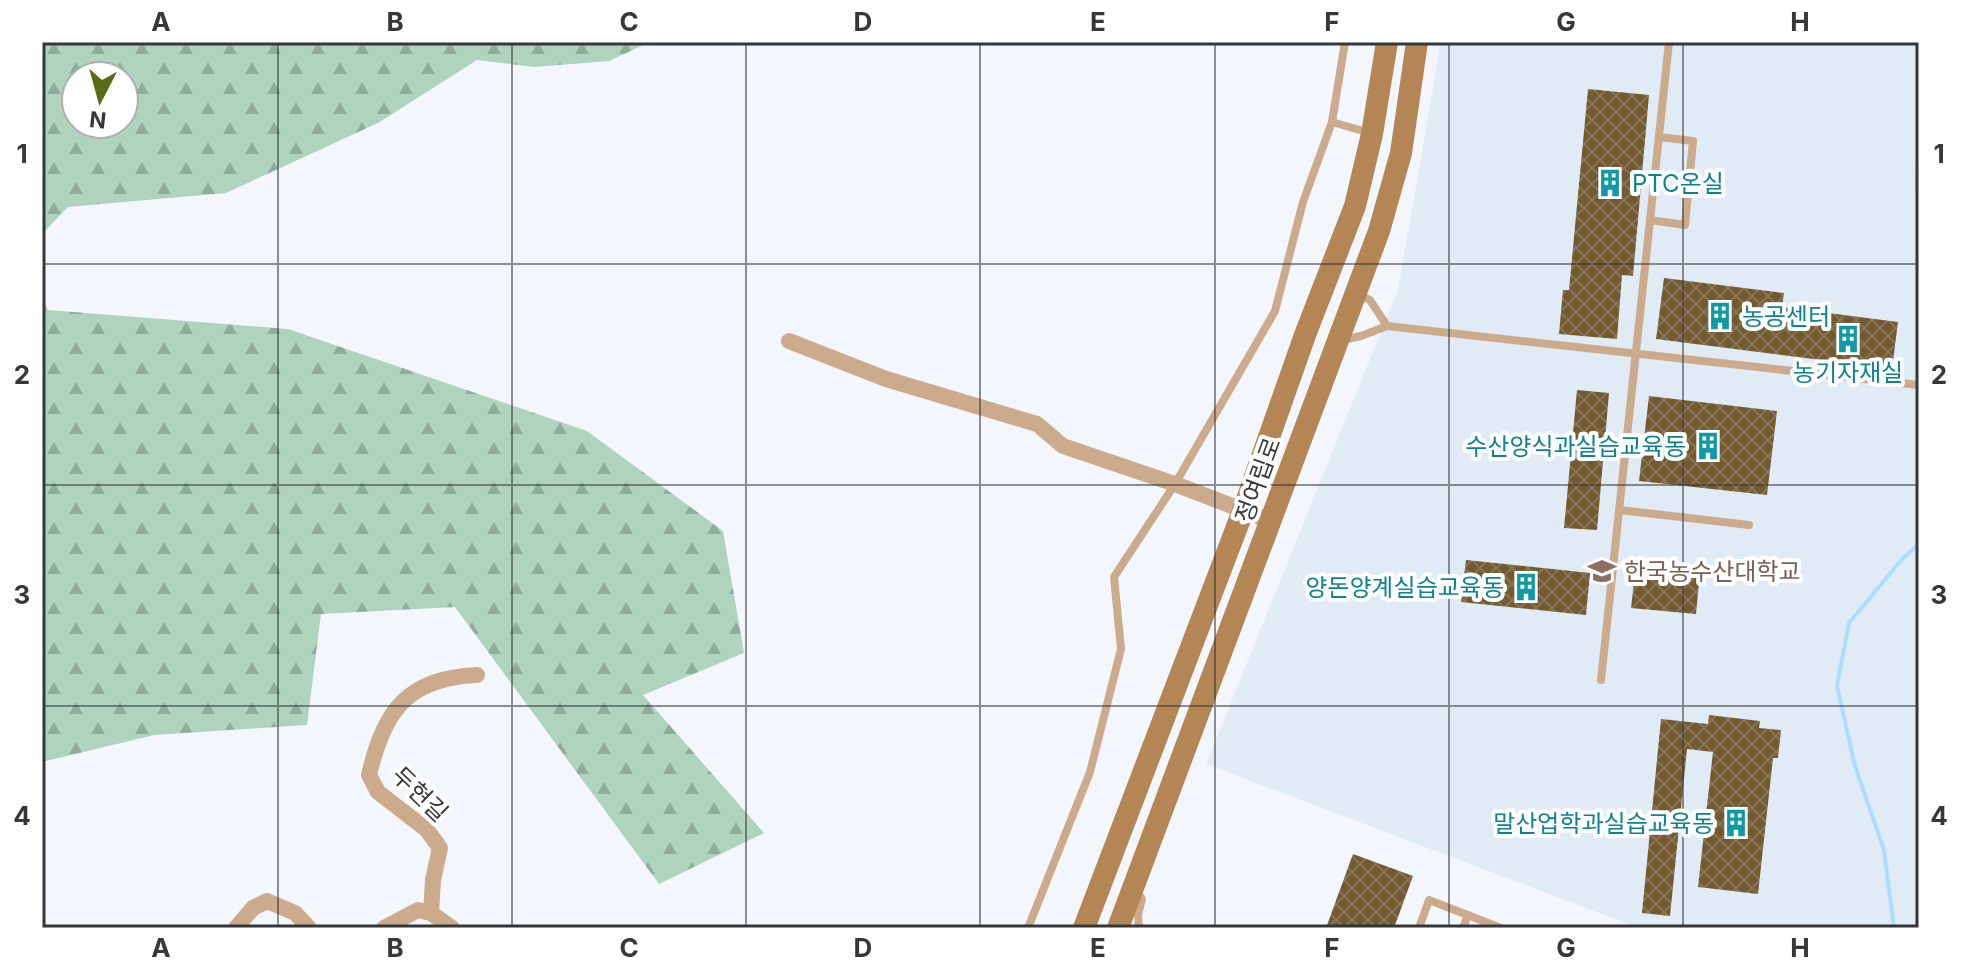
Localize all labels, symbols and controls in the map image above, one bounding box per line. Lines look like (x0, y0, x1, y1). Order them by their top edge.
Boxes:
text: A (151, 6, 171, 37)
text: B (386, 6, 404, 37)
text: C (619, 6, 639, 37)
text: D (854, 6, 872, 37)
text: E (1090, 6, 1106, 37)
text: F (1324, 6, 1340, 37)
text: G (1556, 6, 1576, 37)
text: H (1790, 6, 1810, 37)
north arrow (60, 60, 140, 140)
text: N (88, 106, 108, 134)
text: 1 (16, 138, 28, 169)
text: 1 (1933, 138, 1945, 169)
building icon: PTC온실 (1595, 168, 1625, 198)
place label: PTC온실 (1632, 169, 1724, 198)
building icon: 농공센터 (1705, 301, 1735, 331)
place label: 농공센터 (1742, 302, 1830, 331)
building icon: 농기자재실 (1833, 324, 1863, 354)
place label: 농기자재실 (1793, 358, 1903, 387)
text: 2 (14, 359, 30, 390)
text: 2 (1931, 359, 1947, 390)
building icon: 수산양식과실습교육동 (1693, 431, 1723, 461)
place label: 수산양식과실습교육동 (1465, 432, 1686, 461)
street label: 정여립로 (1229, 434, 1287, 526)
school or university icon: 한국농수산대학교 (1587, 556, 1617, 586)
place label: 한국농수산대학교 (1624, 557, 1801, 586)
building icon: 양돈양계실습교육동 (1511, 572, 1541, 602)
place label: 양돈양계실습교육동 (1305, 573, 1504, 602)
text: 3 (14, 579, 30, 610)
text: 3 (1931, 579, 1947, 610)
street label: 두현길 (386, 761, 454, 827)
text: 4 (13, 800, 31, 831)
text: 4 (1930, 800, 1948, 831)
building icon: 말산업학과실습교육동 (1721, 808, 1751, 838)
place label: 말산업학과실습교육동 (1493, 809, 1714, 838)
text: A (151, 932, 171, 963)
text: B (386, 932, 404, 963)
text: C (619, 932, 639, 963)
text: D (854, 932, 872, 963)
text: E (1090, 932, 1106, 963)
text: F (1324, 932, 1340, 963)
text: G (1556, 932, 1576, 963)
text: H (1790, 932, 1810, 963)

